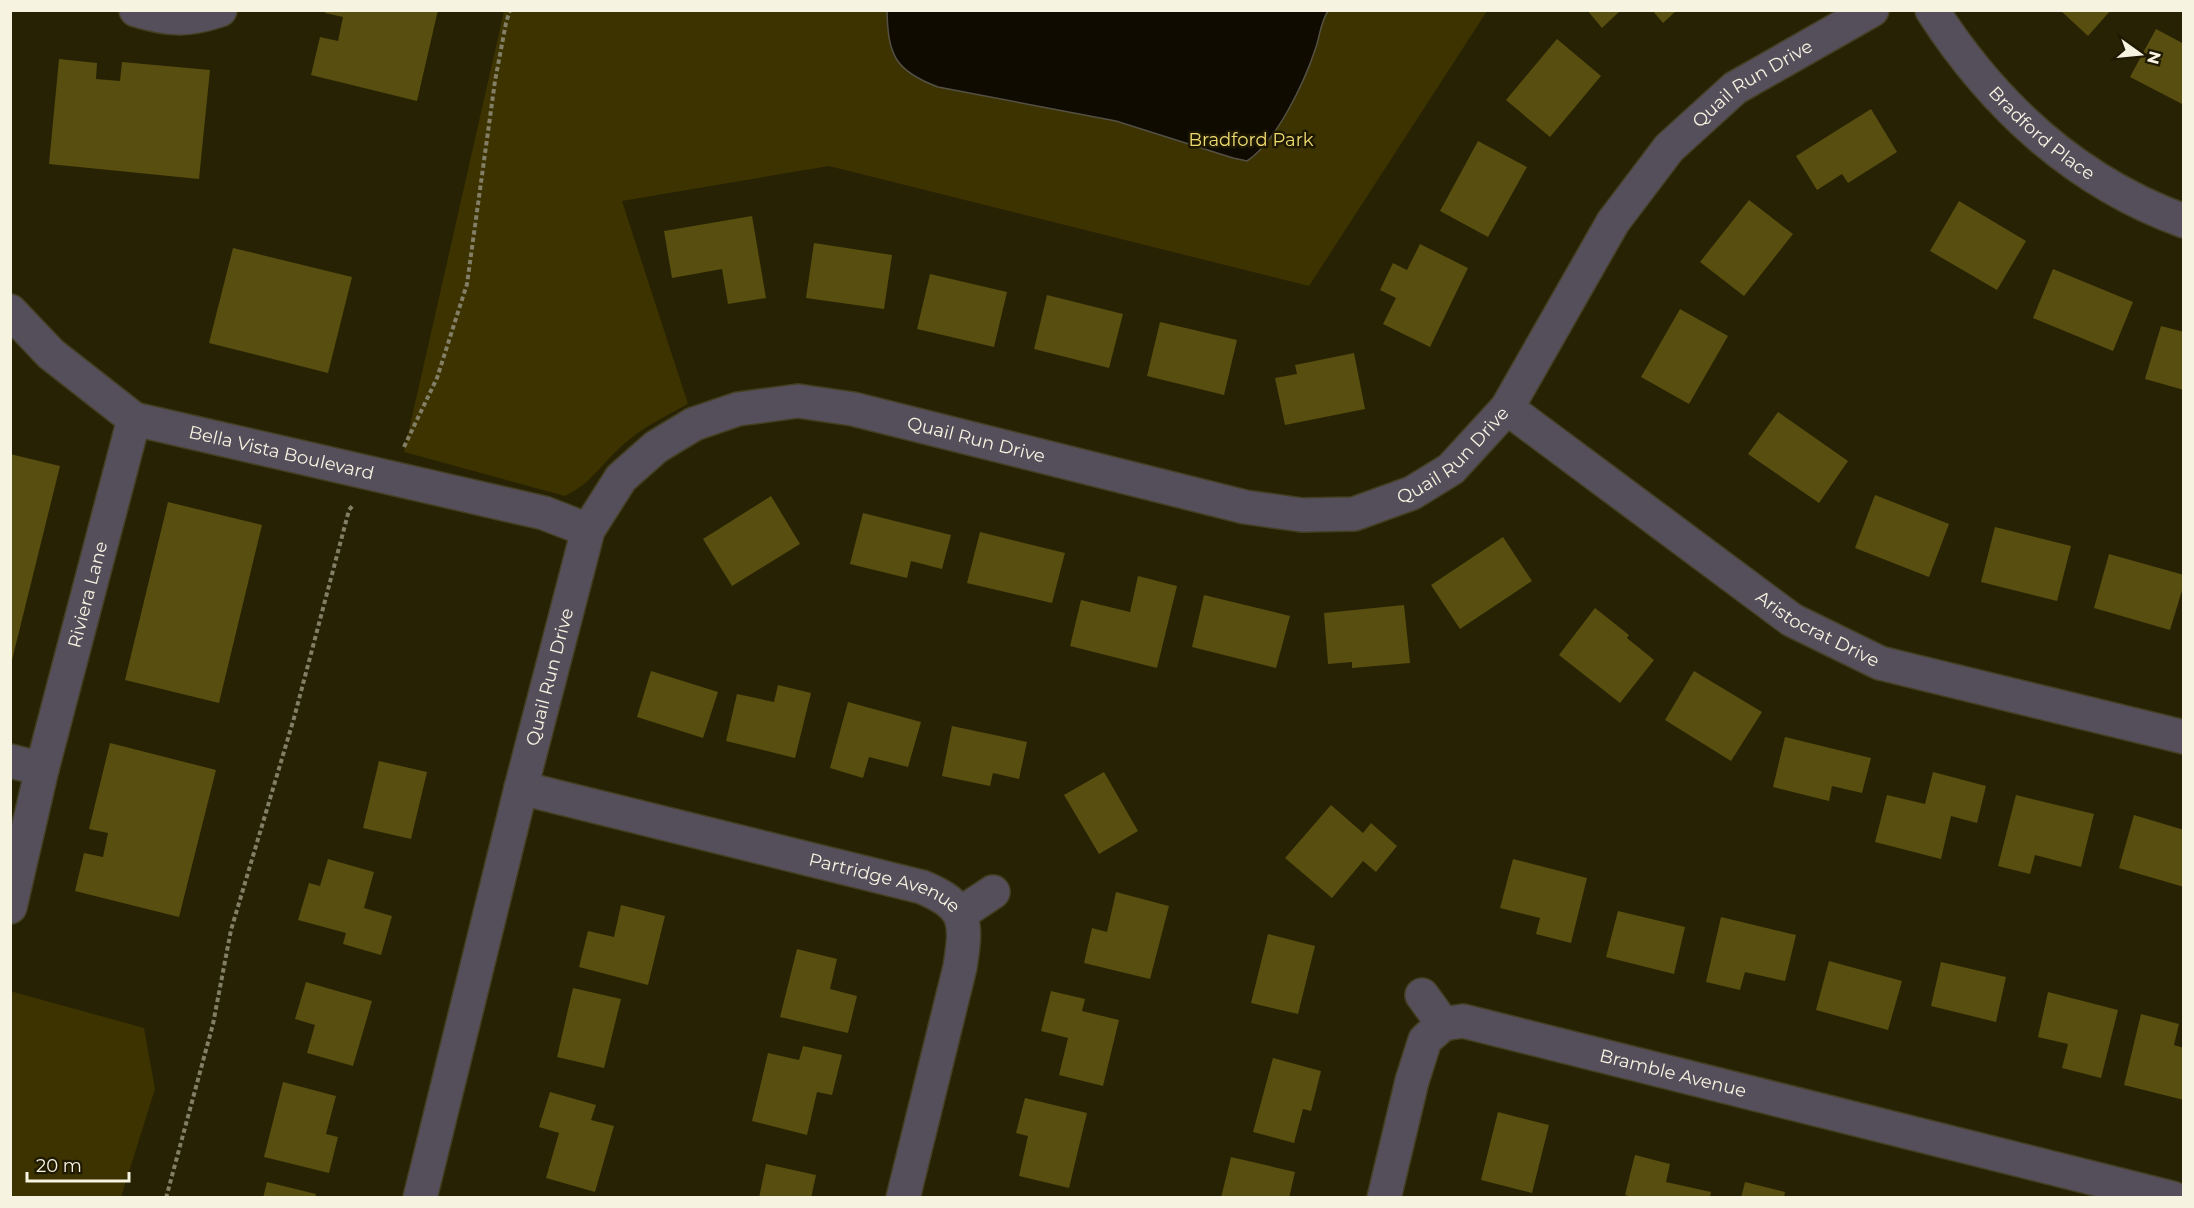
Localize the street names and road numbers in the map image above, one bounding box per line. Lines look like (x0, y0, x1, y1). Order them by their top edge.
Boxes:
street label: Quail Run Drive (1688, 35, 1817, 132)
street label: Bradford Place (1984, 82, 2099, 185)
street label: Quail Run Drive (1394, 402, 1514, 509)
street label: Quail Run Drive (905, 412, 1047, 468)
street label: Bella Vista Boulevard (187, 421, 376, 485)
street label: Riviera Lane (63, 539, 112, 650)
street label: Aristocrat Drive (1751, 586, 1883, 672)
street label: Quail Run Drive (521, 606, 578, 748)
street label: Partridge Avenue (807, 848, 965, 917)
street label: Bramble Avenue (1597, 1045, 1749, 1102)

